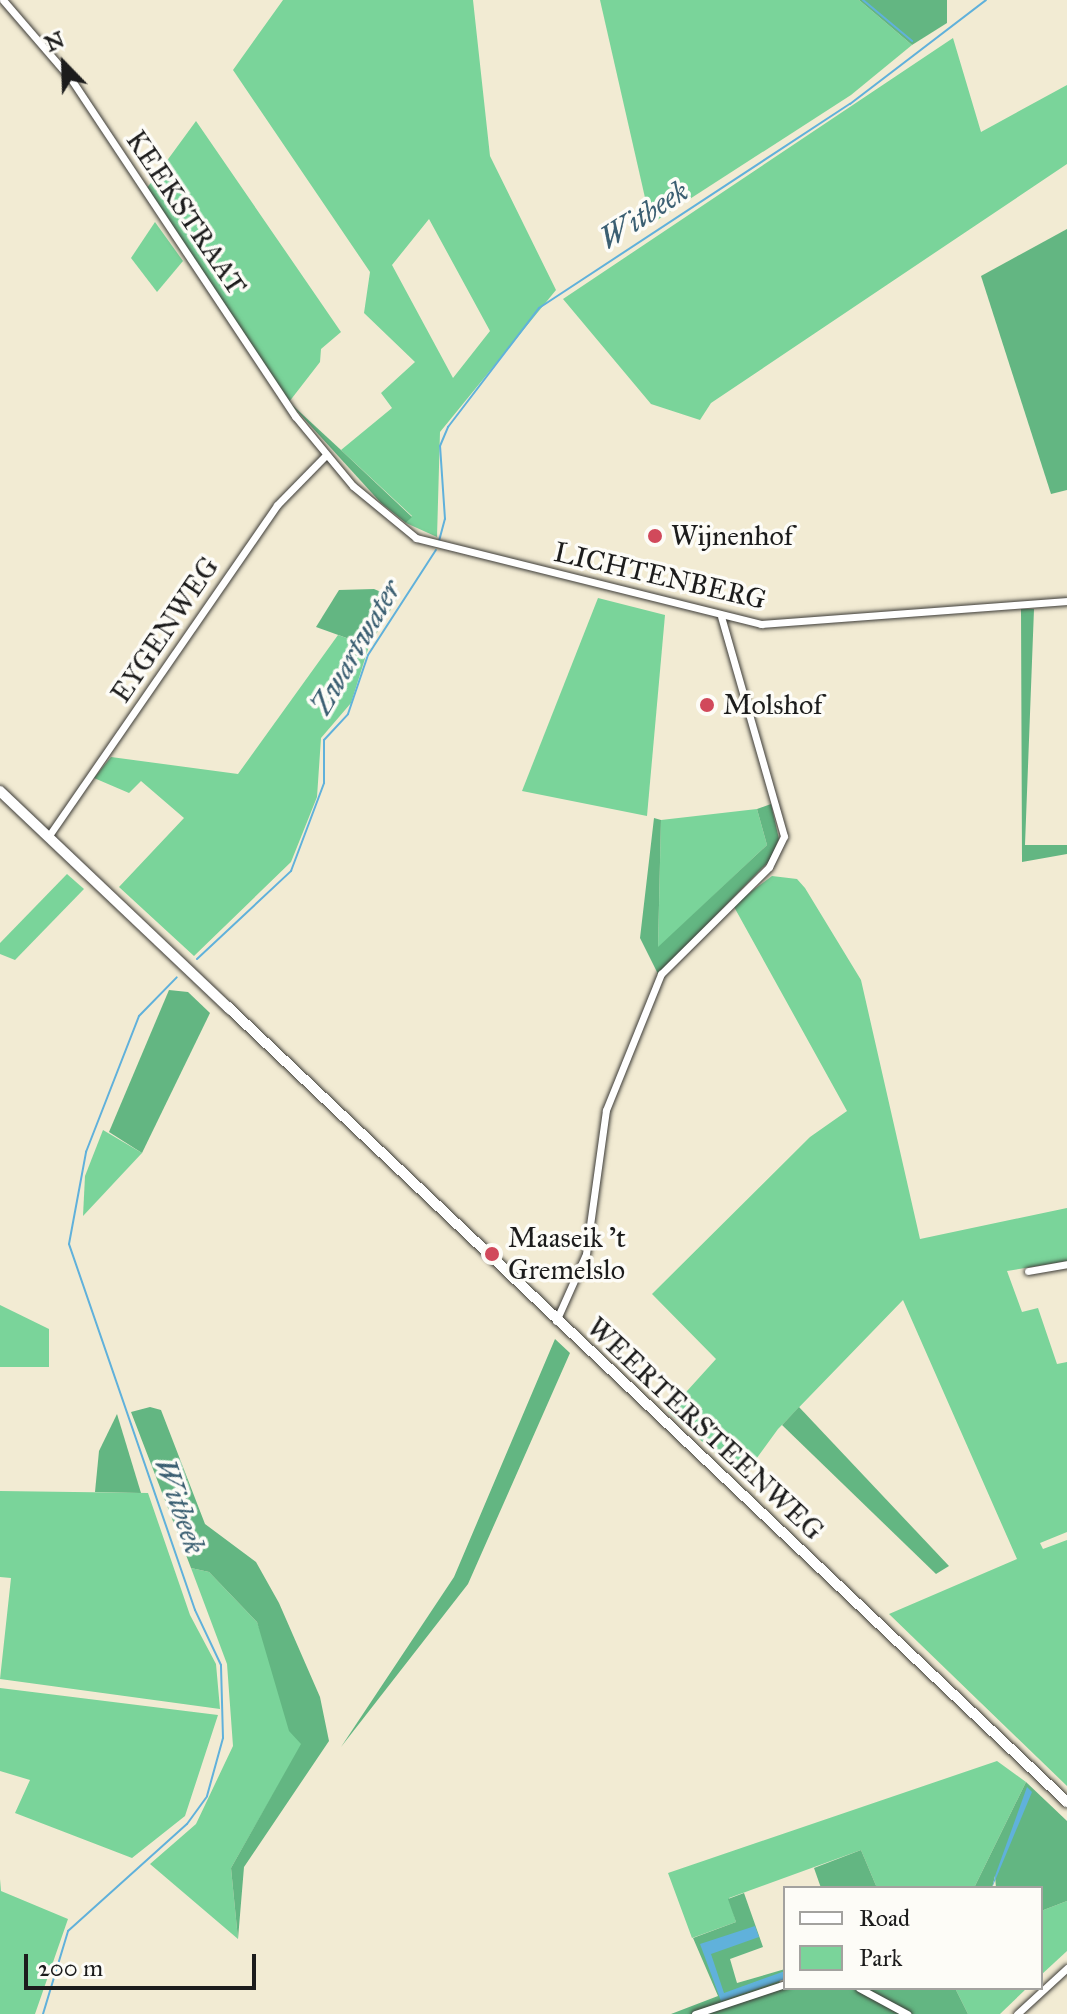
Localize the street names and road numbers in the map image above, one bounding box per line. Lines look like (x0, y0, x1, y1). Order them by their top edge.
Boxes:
street label: KEEKSTRAAT (119, 124, 253, 302)
street label: LICHTENBERG (551, 535, 769, 617)
street label: EYGENWEG (104, 551, 226, 709)
street label: WEERTERSTEENWEG (580, 1311, 830, 1547)

